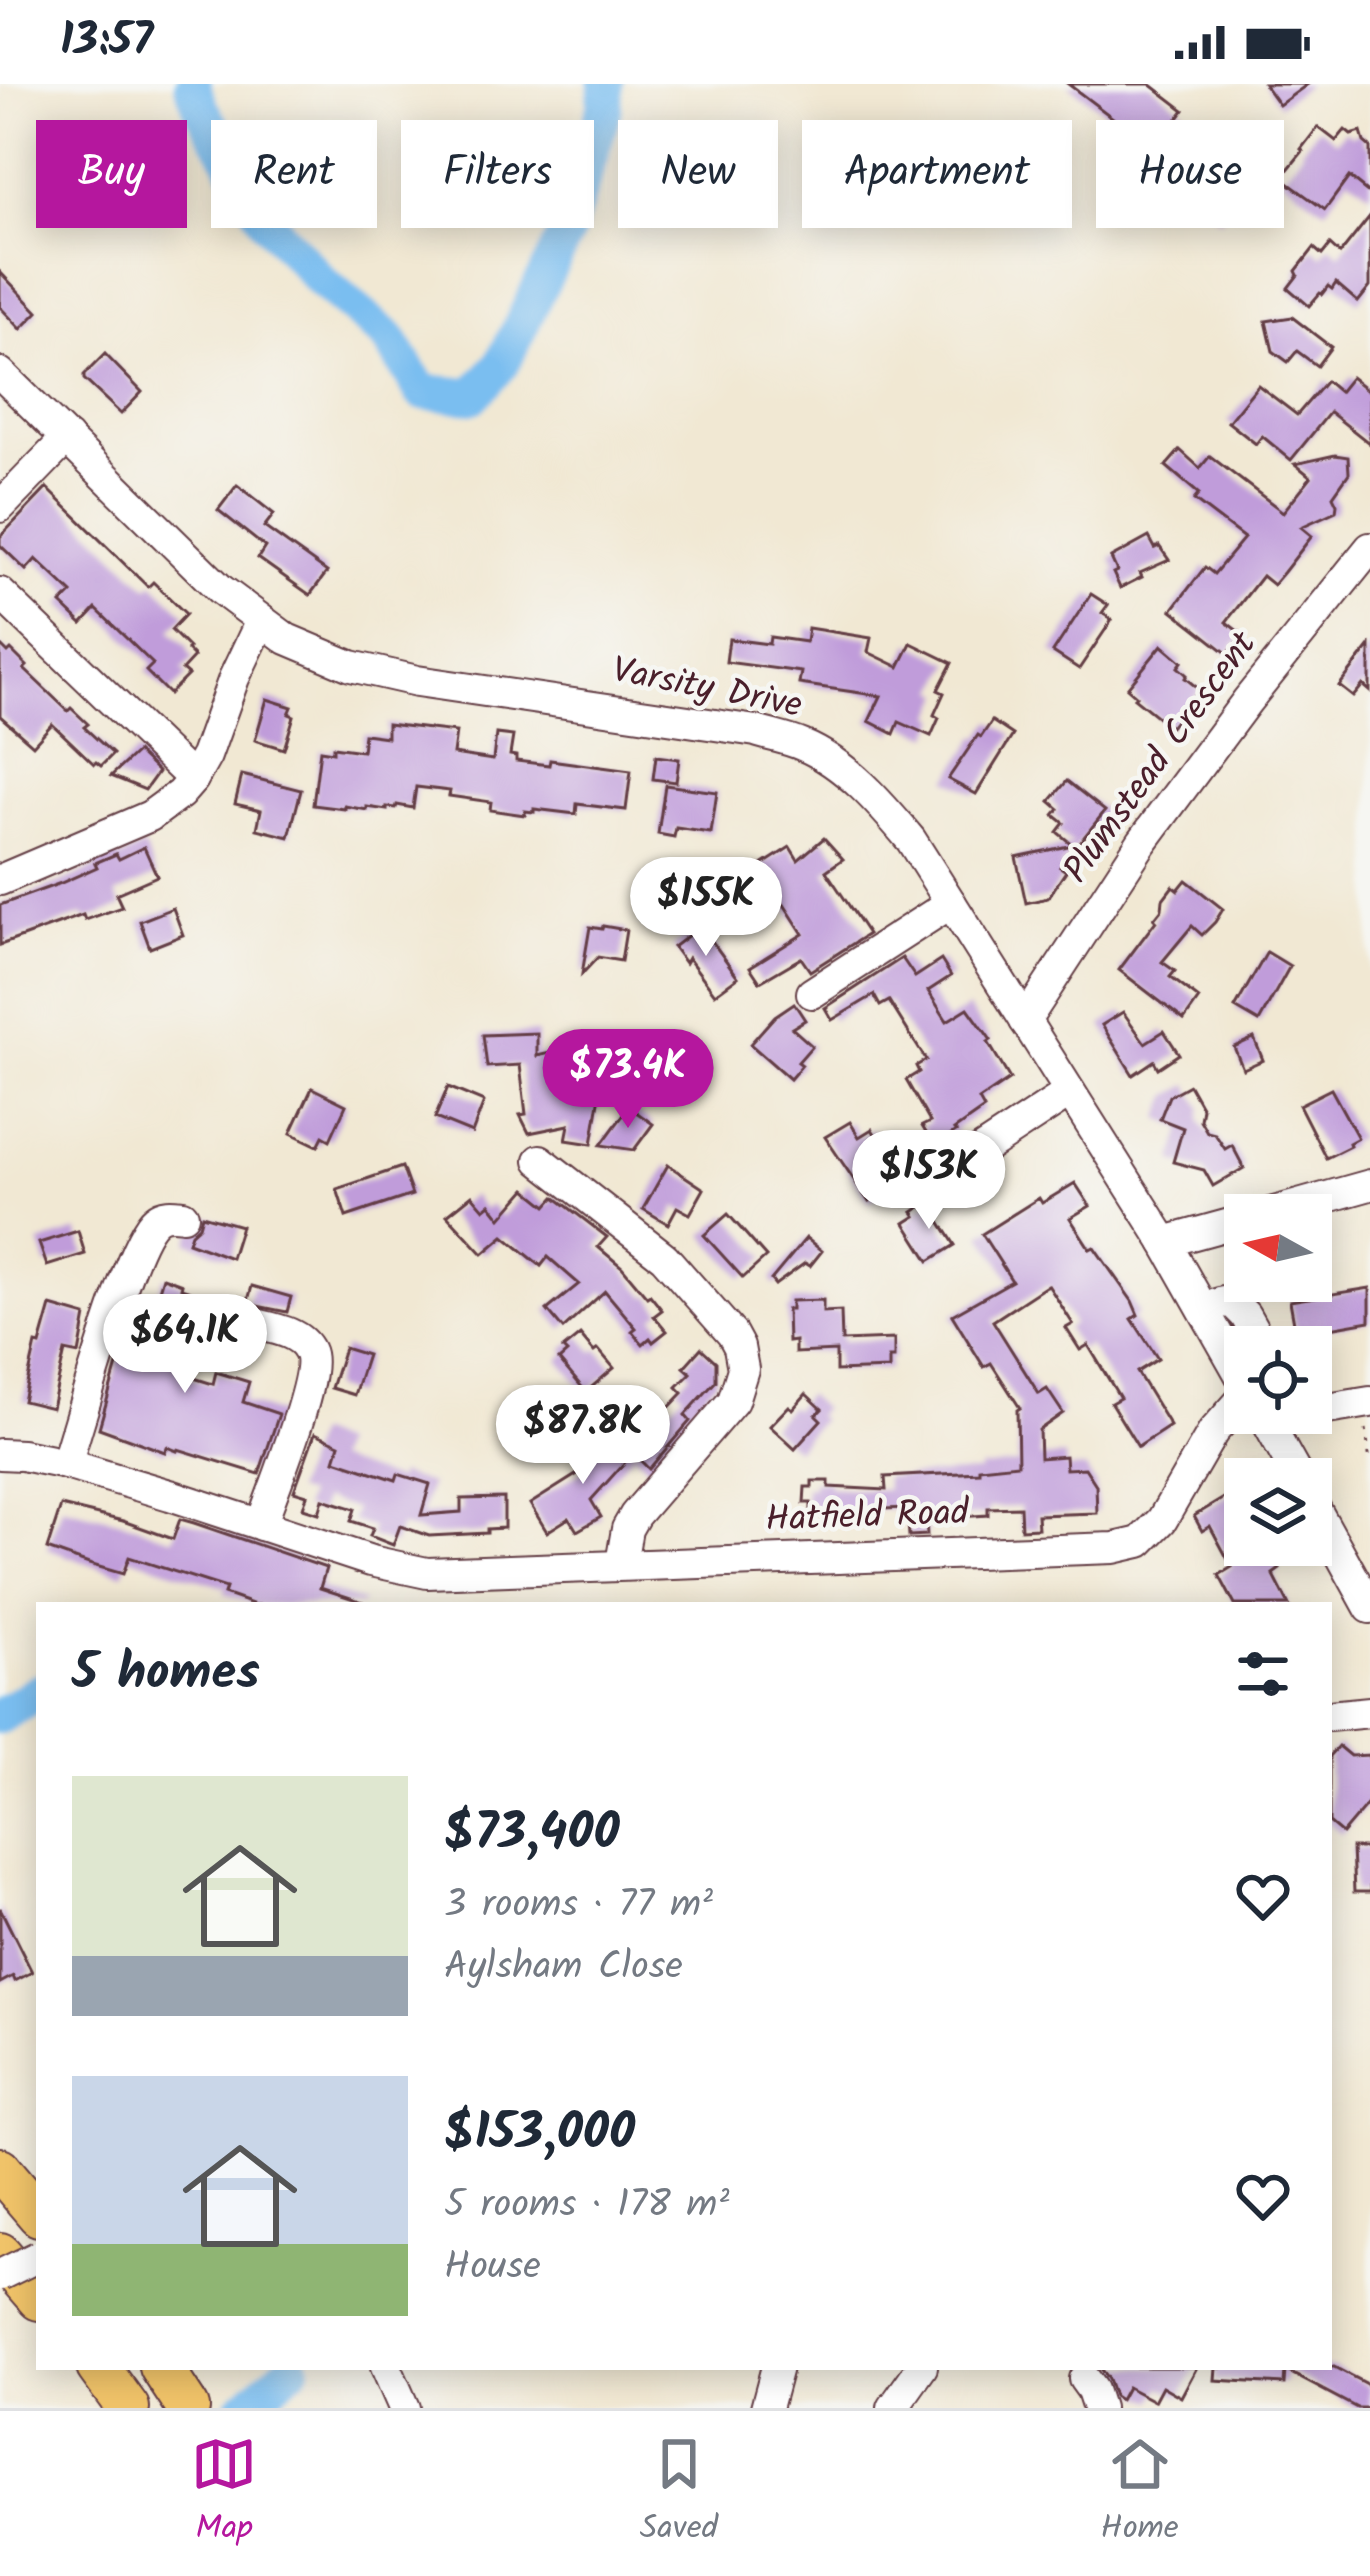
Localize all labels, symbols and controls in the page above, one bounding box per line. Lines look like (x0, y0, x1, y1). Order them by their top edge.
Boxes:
text: 13:57 (60, 6, 153, 78)
chip: Buy (36, 120, 187, 228)
chip: Rent (211, 120, 377, 228)
chip: Filters (401, 120, 594, 228)
chip: New (618, 120, 778, 228)
chip: Apartment (802, 120, 1072, 228)
chip: House (1096, 120, 1284, 228)
street label: Plumstead Crescent (1050, 619, 1273, 896)
street label: Varsity Drive (607, 643, 807, 735)
pin: $155K (622, 857, 790, 959)
text: $155K (657, 865, 755, 927)
pin: $73.4K (530, 1029, 726, 1131)
text: $73.4K (570, 1037, 686, 1099)
pin: $153K (845, 1130, 1013, 1232)
text: $153K (879, 1138, 979, 1200)
north arrow (1224, 1194, 1332, 1302)
map controls (1224, 1194, 1332, 1566)
pin: $64.1K (87, 1294, 283, 1396)
text: $64.1K (130, 1302, 240, 1364)
button: locate (1224, 1326, 1332, 1434)
pin: $87.8K (485, 1385, 681, 1487)
text: $87.8K (523, 1393, 643, 1455)
button: layers (1224, 1458, 1332, 1566)
street label: Hatfield Road (764, 1485, 971, 1549)
text: 5 homes (72, 1634, 260, 1715)
icon: filters (1230, 1641, 1296, 1707)
text: $73,400 (444, 1794, 620, 1875)
icon: home (168, 1824, 312, 1968)
icon: heart (1230, 1863, 1296, 1929)
text: 3 rooms · 77 m² (444, 1875, 713, 1937)
text: Aylsham Close (444, 1937, 683, 1999)
text: $153,000 (444, 2094, 635, 2175)
icon: home (168, 2124, 312, 2268)
icon: heart (1230, 2163, 1296, 2229)
text: 5 rooms · 178 m² (444, 2175, 729, 2237)
text: House (444, 2237, 541, 2299)
tab: Map (191, 2431, 257, 2556)
tab: Saved (640, 2431, 718, 2556)
tab: Home (1101, 2431, 1179, 2556)

